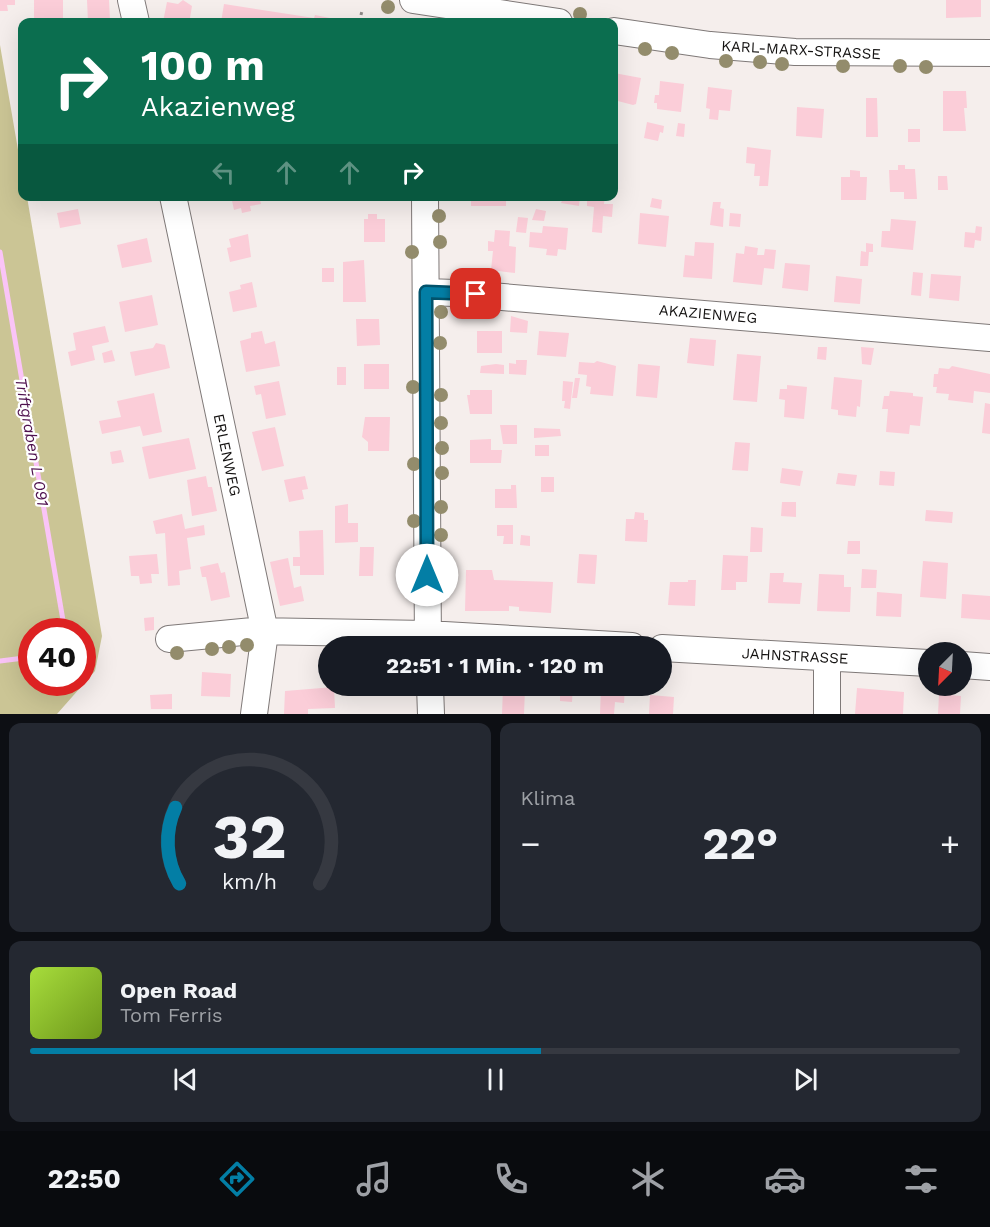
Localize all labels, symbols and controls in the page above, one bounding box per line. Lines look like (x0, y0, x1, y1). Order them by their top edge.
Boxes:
street label: KARL-MARX-STRASSE (721, 37, 881, 63)
text: 100 m (141, 41, 265, 90)
icon: right (42, 42, 120, 120)
text: Akazienweg (141, 91, 295, 123)
icon: left (207, 156, 240, 189)
icon: ahead (270, 156, 303, 189)
icon: ahead (333, 156, 366, 189)
icon: right (396, 156, 429, 189)
pin (450, 268, 501, 319)
icon: arrive (459, 277, 492, 310)
street label: AKAZIENWEG (658, 301, 758, 327)
water label: Triftgraben L 091 (11, 376, 53, 508)
street label: ERLENWEG (209, 412, 245, 498)
position arrow (395, 543, 459, 607)
speed limit sign: 40 (18, 618, 96, 696)
north arrow (918, 642, 972, 696)
map controls (918, 642, 972, 696)
street label: JAHNSTRASSE (741, 644, 849, 668)
text: 22:51 · 1 Min. · 120 m (386, 653, 604, 678)
text: Klima (521, 786, 575, 810)
text: 32 (213, 800, 287, 873)
text: 22° (702, 817, 778, 870)
text: − (521, 824, 540, 863)
text: + (940, 824, 960, 863)
text: km/h (222, 870, 277, 895)
text: Open Road (120, 978, 237, 1003)
text: Tom Ferris (120, 1003, 223, 1027)
icon: previous (169, 1063, 202, 1096)
icon: pause (479, 1063, 512, 1096)
icon: next (789, 1063, 822, 1096)
icon: directions (216, 1158, 258, 1200)
icon: music (353, 1158, 395, 1200)
icon: phone (490, 1158, 532, 1200)
icon: climate (627, 1158, 669, 1200)
icon: car (764, 1158, 806, 1200)
icon: filters (900, 1158, 942, 1200)
text: 22:50 (47, 1163, 121, 1195)

